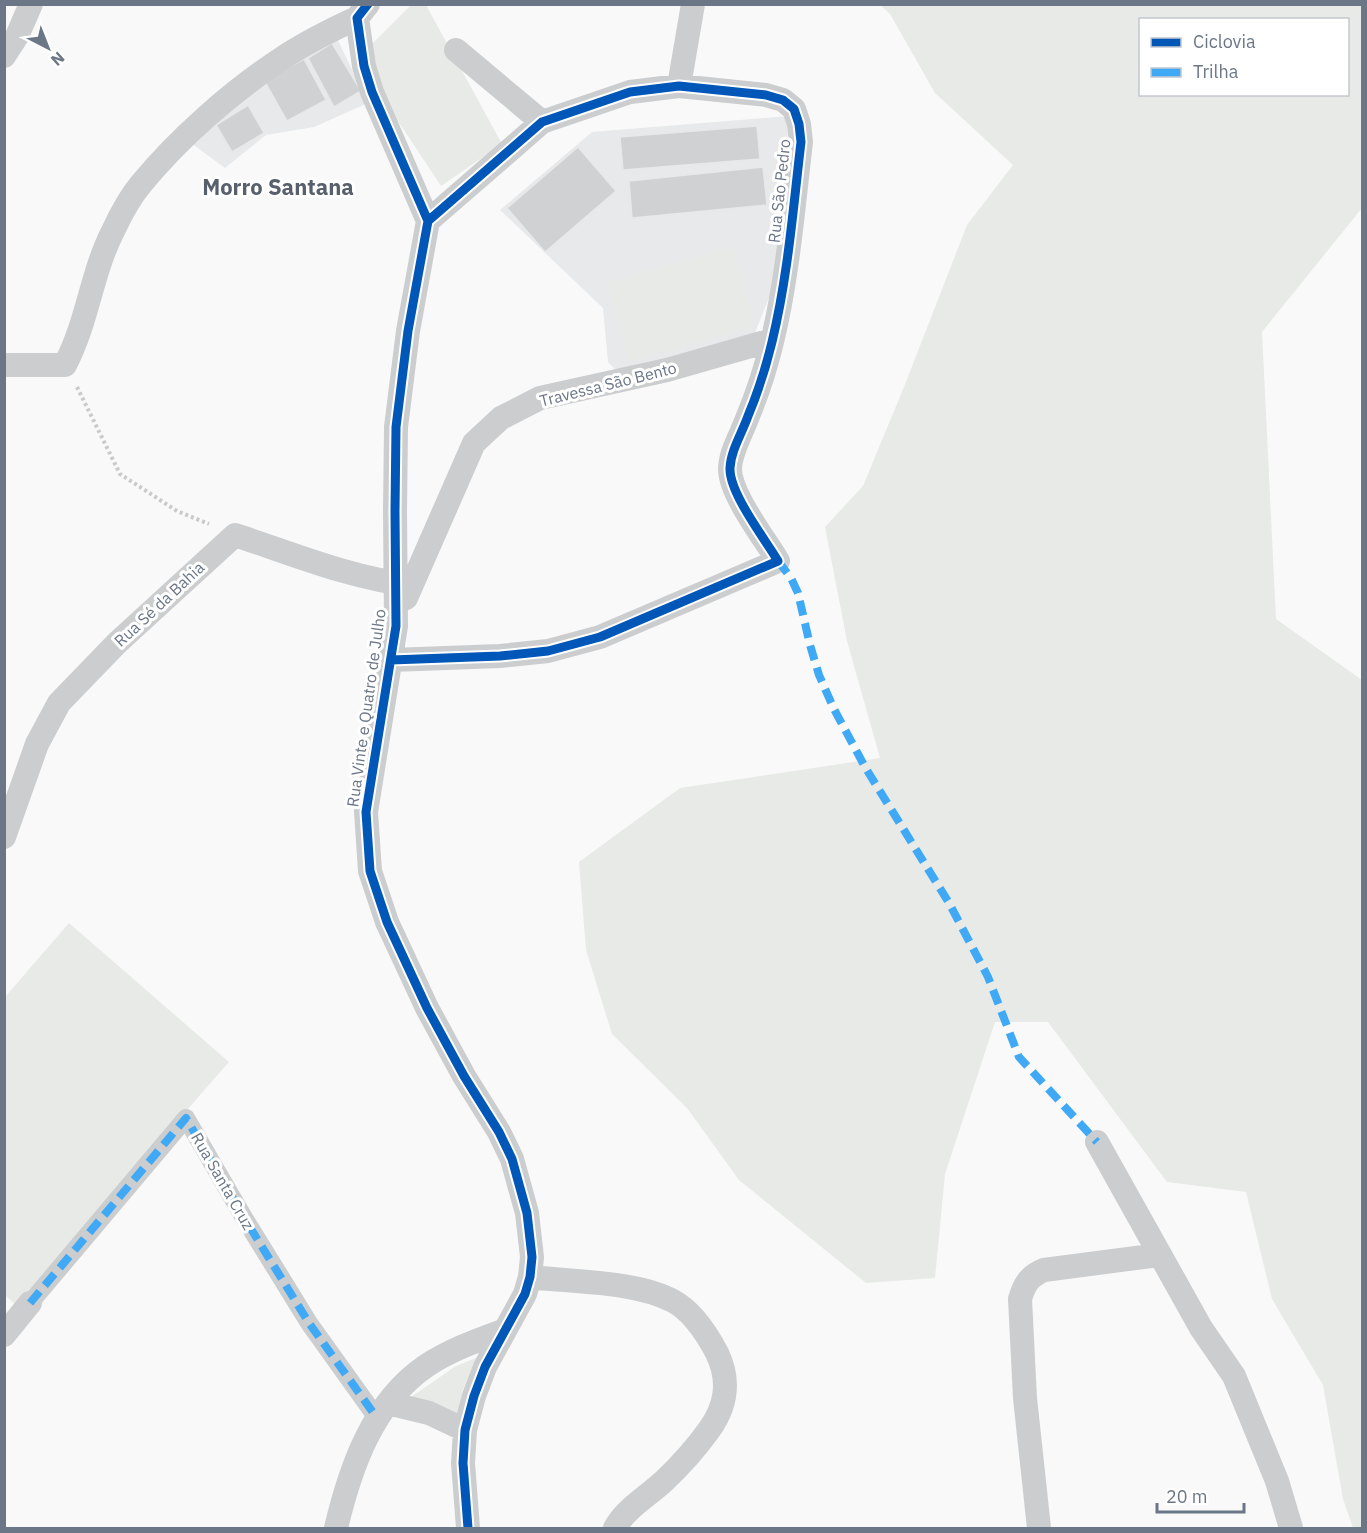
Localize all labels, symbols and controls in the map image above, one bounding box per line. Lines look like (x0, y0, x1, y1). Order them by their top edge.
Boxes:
north arrow (18, 18, 78, 78)
legend (1139, 18, 1349, 96)
text: Ciclovia (1193, 30, 1256, 53)
text: N (47, 48, 69, 70)
text: Trilha (1193, 60, 1239, 83)
street label: Rua São Pedro (764, 138, 794, 244)
district label: Morro Santana (202, 172, 354, 201)
street label: Travessa São Bento (537, 357, 679, 411)
street label: Rua Sé da Bahia (110, 557, 208, 651)
street label: Rua Vinte e Quatro de Julho (342, 608, 390, 808)
street label: Rua Santa Cruz (187, 1129, 259, 1233)
scale bar (1157, 1476, 1244, 1514)
text: 20 m (1166, 1485, 1208, 1508)

